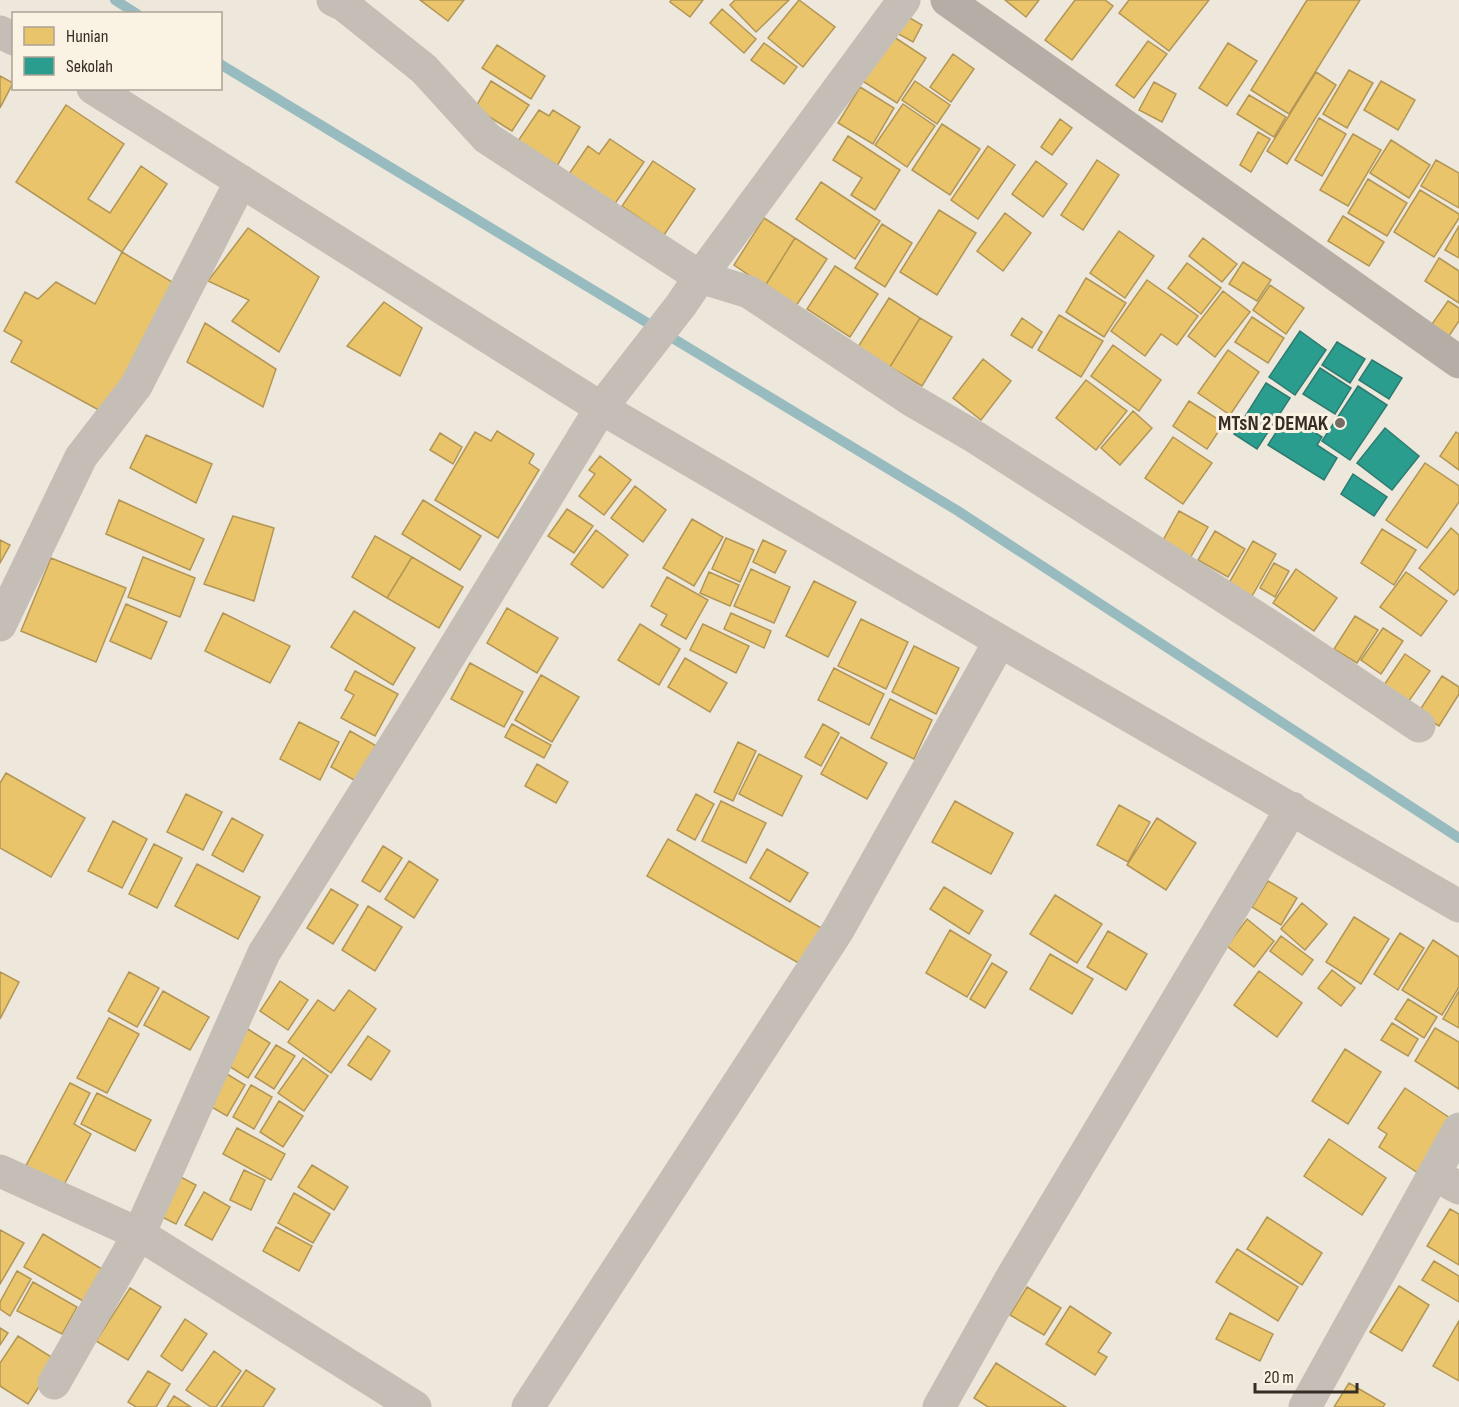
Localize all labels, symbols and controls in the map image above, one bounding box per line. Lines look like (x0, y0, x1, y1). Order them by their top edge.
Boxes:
legend (12, 12, 222, 90)
text: Hunian (66, 26, 108, 47)
text: Sekolah (66, 56, 113, 77)
place label: MTsN 2 DEMAK (1218, 411, 1329, 436)
marker: MTsN 2 DEMAK (1333, 416, 1347, 430)
scale bar (1255, 1356, 1357, 1394)
text: 20 m (1264, 1367, 1294, 1388)

